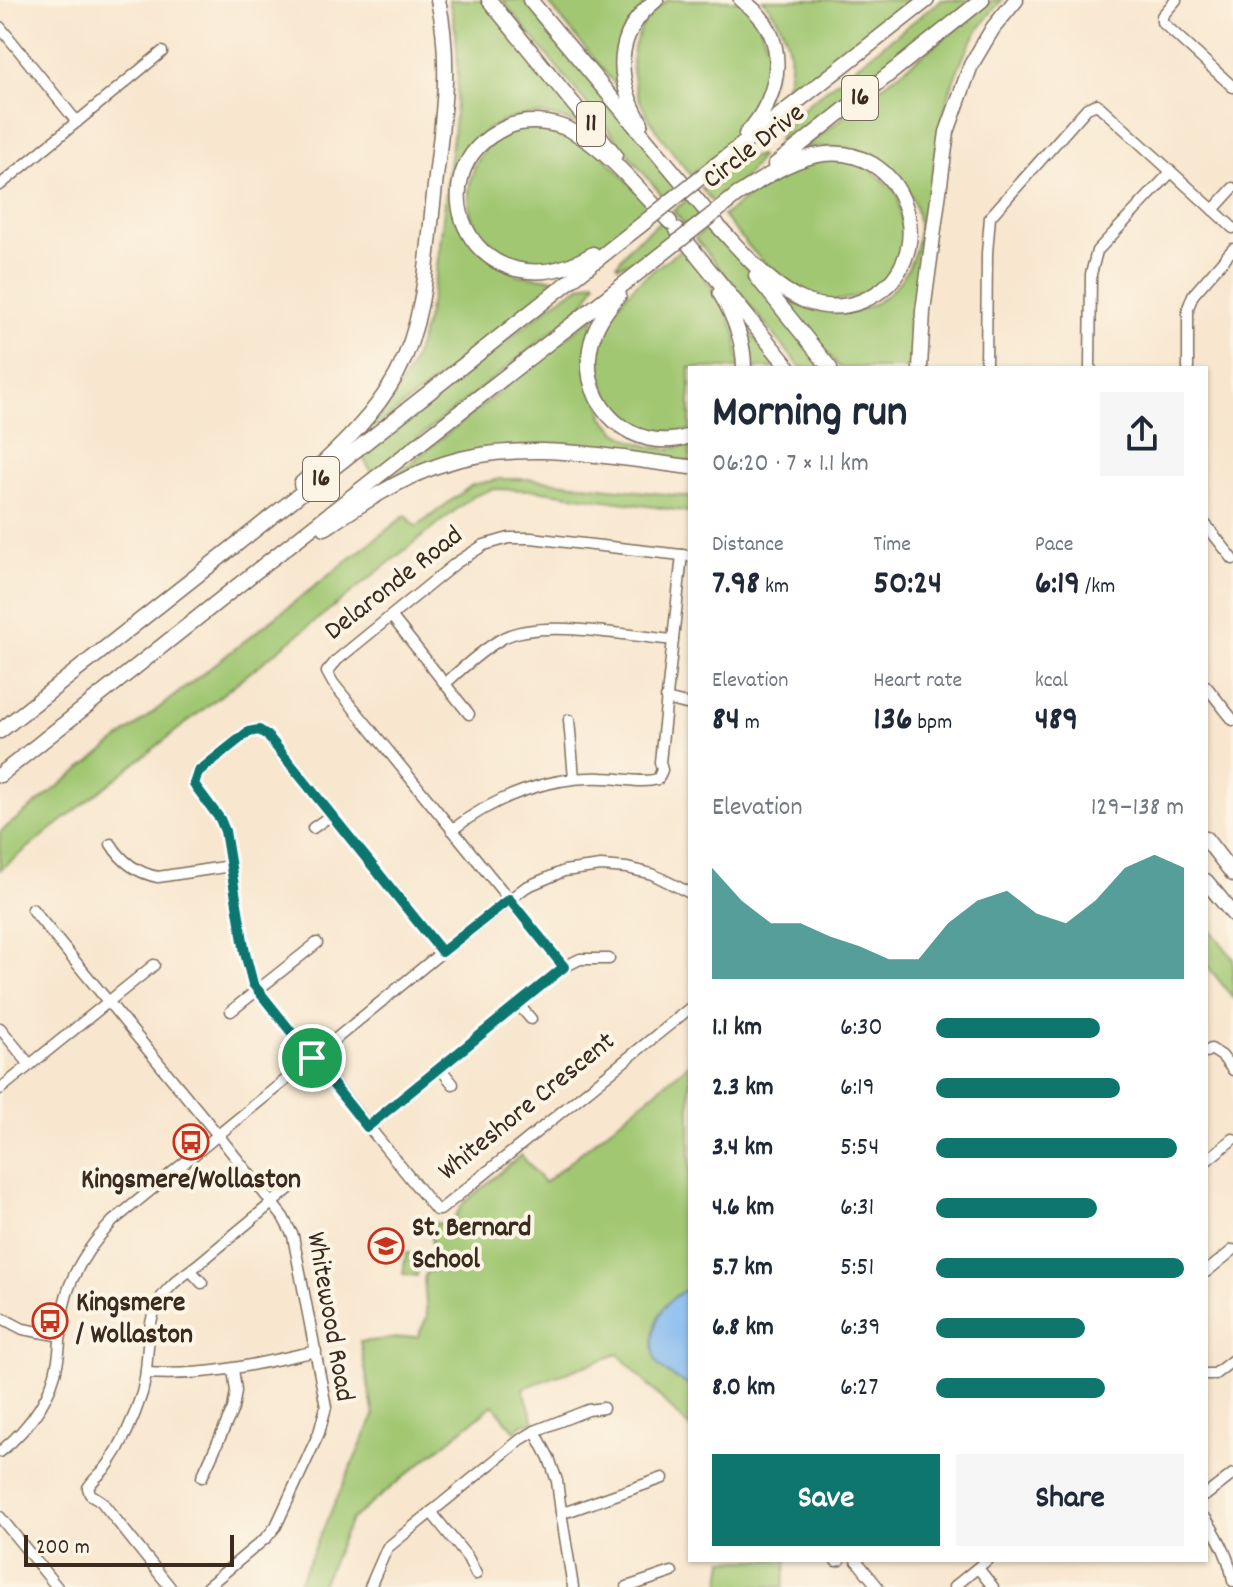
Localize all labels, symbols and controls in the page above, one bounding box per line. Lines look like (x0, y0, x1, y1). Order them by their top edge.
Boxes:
road number: 16 (842, 76, 878, 120)
street label: Circle Drive (695, 95, 815, 201)
road number: 11 (577, 102, 605, 146)
text: Morning run (712, 384, 907, 447)
button: share (1100, 392, 1184, 476)
text: 06:20 · 7 × 1.1 km (712, 446, 869, 483)
road number: 16 (303, 457, 339, 501)
street label: Delaronde Road (317, 518, 473, 652)
text: Distance (712, 530, 784, 561)
text: Time (873, 530, 911, 561)
text: Pace (1035, 530, 1074, 561)
text: 7.98 (712, 561, 760, 610)
text: 50:24 (873, 561, 942, 610)
text: 6:19 (1035, 561, 1080, 610)
text: km (760, 572, 789, 603)
text: /km (1080, 572, 1115, 603)
text: Elevation (712, 666, 789, 697)
text: Heart rate (873, 666, 962, 697)
text: kcal (1035, 666, 1068, 697)
text: 84 (712, 697, 740, 746)
text: 136 (873, 697, 913, 746)
text: 489 (1035, 697, 1078, 746)
text: m (740, 708, 760, 739)
text: bpm (913, 708, 952, 739)
text: Elevation (712, 790, 802, 827)
text: 129–138 m (1091, 790, 1184, 827)
text: 1.1 km (712, 1010, 762, 1047)
text: 6:30 (840, 1010, 883, 1047)
pin (278, 1024, 346, 1092)
street label: Whiteshore Crescent (431, 1024, 625, 1192)
icon: arrive (290, 1036, 334, 1080)
text: 2.3 km (712, 1070, 774, 1107)
text: 6:19 (840, 1070, 875, 1107)
bus stop icon: Kingsmere/Wollaston (172, 1123, 210, 1161)
text: 3.4 km (712, 1130, 773, 1167)
text: 5:54 (840, 1130, 879, 1167)
place label: Kingsmere/Wollaston (81, 1162, 301, 1202)
text: 4.6 km (712, 1190, 774, 1227)
text: 6:31 (840, 1190, 874, 1227)
place label: St. Bernard School (412, 1210, 531, 1282)
school or university icon: St. Bernard School (367, 1227, 405, 1265)
street label: Whitewood Road (293, 1229, 363, 1405)
text: 5.7 km (712, 1250, 773, 1287)
text: 5:51 (840, 1250, 874, 1287)
place label: Kingsmere / Wollaston (75, 1285, 193, 1357)
bus stop icon: Kingsmere / Wollaston (31, 1302, 69, 1340)
text: 6.8 km (712, 1310, 774, 1347)
text: 6:39 (840, 1310, 881, 1347)
text: 8.0 km (712, 1370, 775, 1407)
text: 6:27 (840, 1370, 878, 1407)
button: Save (712, 1454, 940, 1546)
button: Share (956, 1454, 1184, 1546)
scale bar (24, 1531, 234, 1567)
text: 200 m (36, 1533, 90, 1564)

